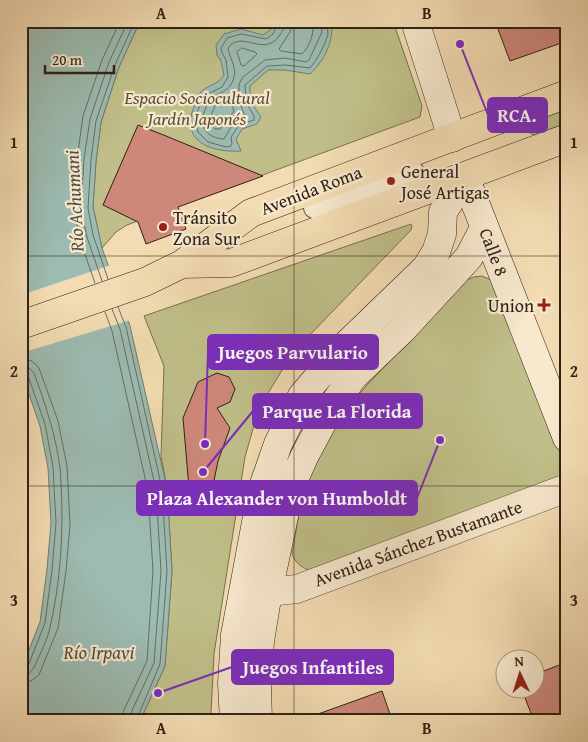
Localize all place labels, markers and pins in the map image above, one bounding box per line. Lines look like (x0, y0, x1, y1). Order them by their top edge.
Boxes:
callout: RCA. (488, 98, 547, 132)
place label: General José Artigas (399, 158, 490, 206)
marker: General José Artigas (385, 175, 397, 187)
place label: Tránsito Zona Sur (173, 204, 241, 252)
marker: Tránsito Zona Sur (157, 221, 169, 233)
place label: Union (488, 292, 534, 319)
marker: Union (538, 299, 550, 311)
callout: Juegos Parvulario (208, 335, 378, 369)
callout: Parque La Florida (253, 394, 422, 428)
callout: Plaza Alexander von Humboldt (137, 481, 417, 515)
callout: Juegos Infantiles (232, 650, 393, 684)

